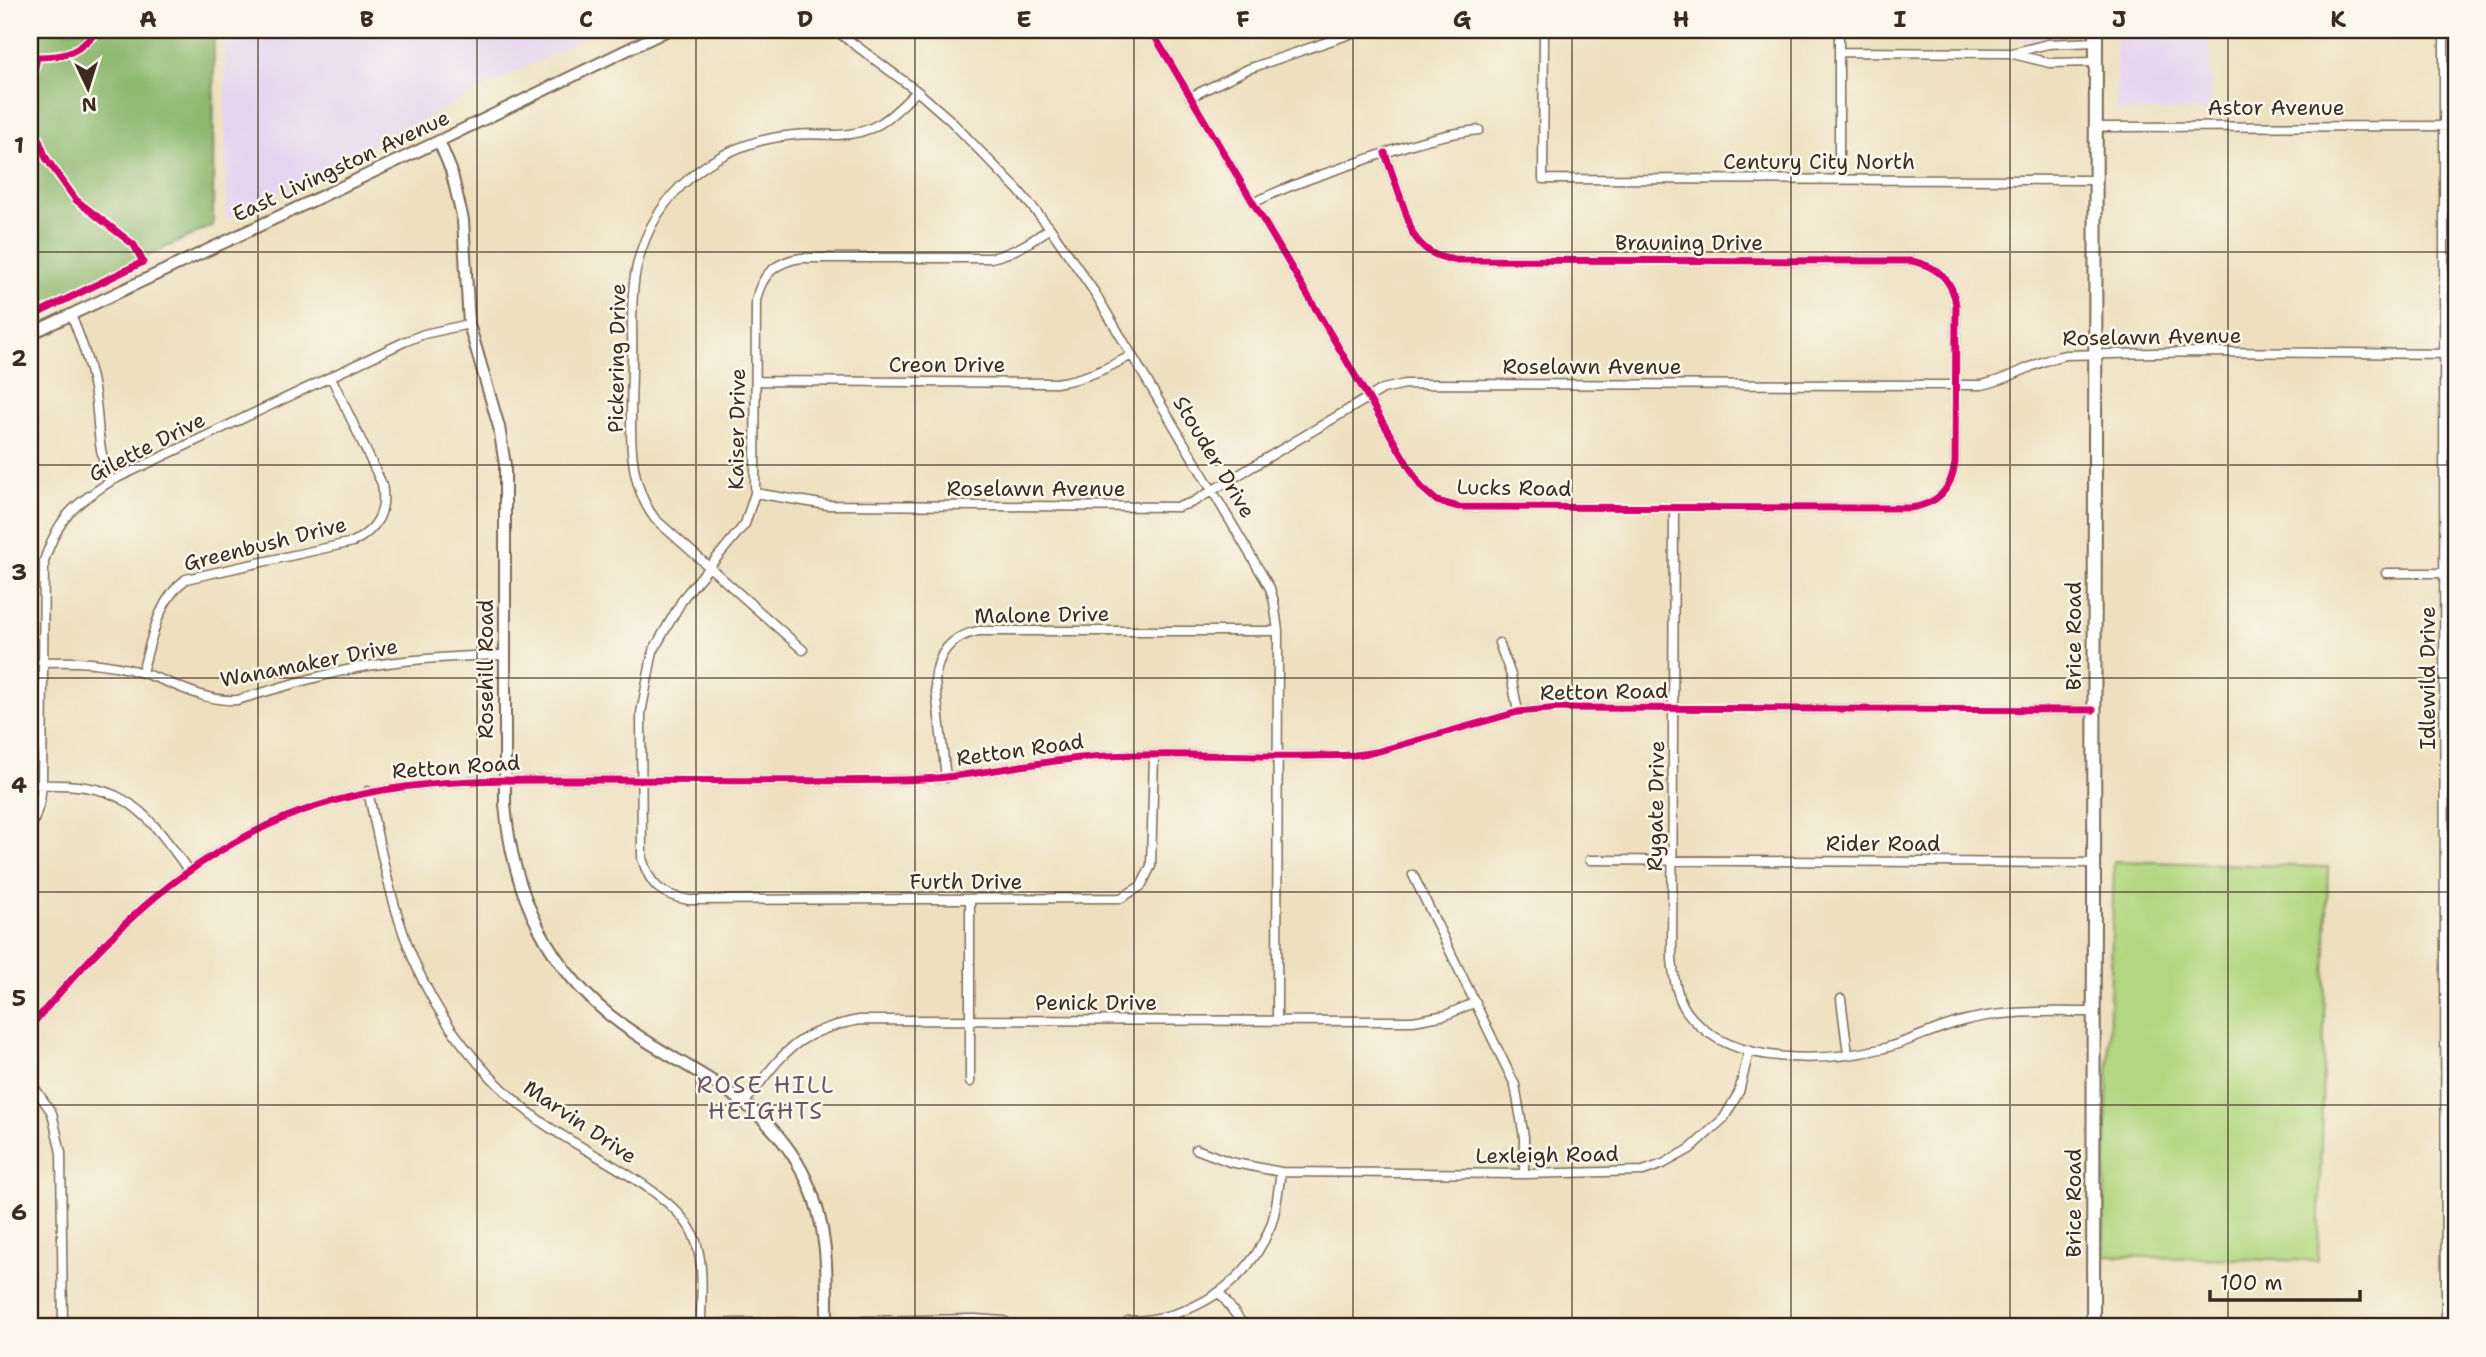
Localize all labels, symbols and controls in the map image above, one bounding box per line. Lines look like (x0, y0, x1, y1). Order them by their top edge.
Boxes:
text: A (139, 4, 157, 34)
text: B (360, 4, 374, 34)
text: C (579, 4, 593, 34)
text: D (797, 4, 813, 34)
text: E (1016, 4, 1032, 34)
text: F (1236, 4, 1250, 34)
text: G (1453, 4, 1472, 34)
text: H (1673, 4, 1689, 34)
text: I (1894, 4, 1907, 34)
text: J (2112, 4, 2126, 34)
text: K (2330, 4, 2346, 34)
north arrow (52, 52, 122, 122)
text: N (81, 91, 98, 117)
street label: Astor Avenue (2207, 94, 2345, 122)
street label: East Livingston Avenue (228, 103, 454, 229)
text: 1 (14, 130, 24, 160)
street label: Century City North (1723, 148, 1915, 176)
street label: Brauning Drive (1615, 229, 1763, 257)
street label: Pickering Drive (602, 283, 632, 433)
street label: Roselawn Avenue (2062, 321, 2242, 353)
text: 2 (11, 343, 27, 373)
street label: Creon Drive (889, 351, 1005, 379)
street label: Roselawn Avenue (1502, 353, 1682, 381)
street label: Kaiser Drive (722, 368, 752, 490)
street label: Stouder Drive (1166, 391, 1262, 523)
street label: Gilette Drive (84, 406, 210, 488)
street label: Lucks Road (1456, 473, 1572, 503)
street label: Roselawn Avenue (946, 475, 1126, 503)
street label: Greenbush Drive (181, 510, 349, 578)
text: 3 (11, 557, 27, 587)
street label: Brice Road (2060, 581, 2088, 691)
street label: Rosehill Road (472, 599, 500, 739)
street label: Malone Drive (974, 600, 1110, 630)
street label: Idlewild Drive (2414, 606, 2442, 750)
street label: Wanamaker Drive (218, 632, 400, 694)
street label: Retton Road (1540, 677, 1668, 707)
street label: Retton Road (955, 727, 1085, 773)
street label: Rygate Drive (1641, 740, 1671, 872)
street label: Retton Road (391, 749, 521, 785)
text: 4 (11, 770, 27, 800)
street label: Rider Road (1826, 830, 1940, 858)
street label: Furth Drive (910, 868, 1022, 896)
text: 5 (12, 983, 26, 1013)
street label: Penick Drive (1035, 989, 1157, 1017)
district label: ROSE HILL HEIGHTS (697, 1070, 835, 1126)
street label: Marvin Drive (518, 1074, 642, 1170)
street label: Lexleigh Road (1475, 1140, 1619, 1170)
street label: Brice Road (2060, 1148, 2088, 1258)
text: 6 (11, 1197, 27, 1227)
scale bar (2210, 1259, 2360, 1303)
text: 100 m (2220, 1269, 2283, 1297)

